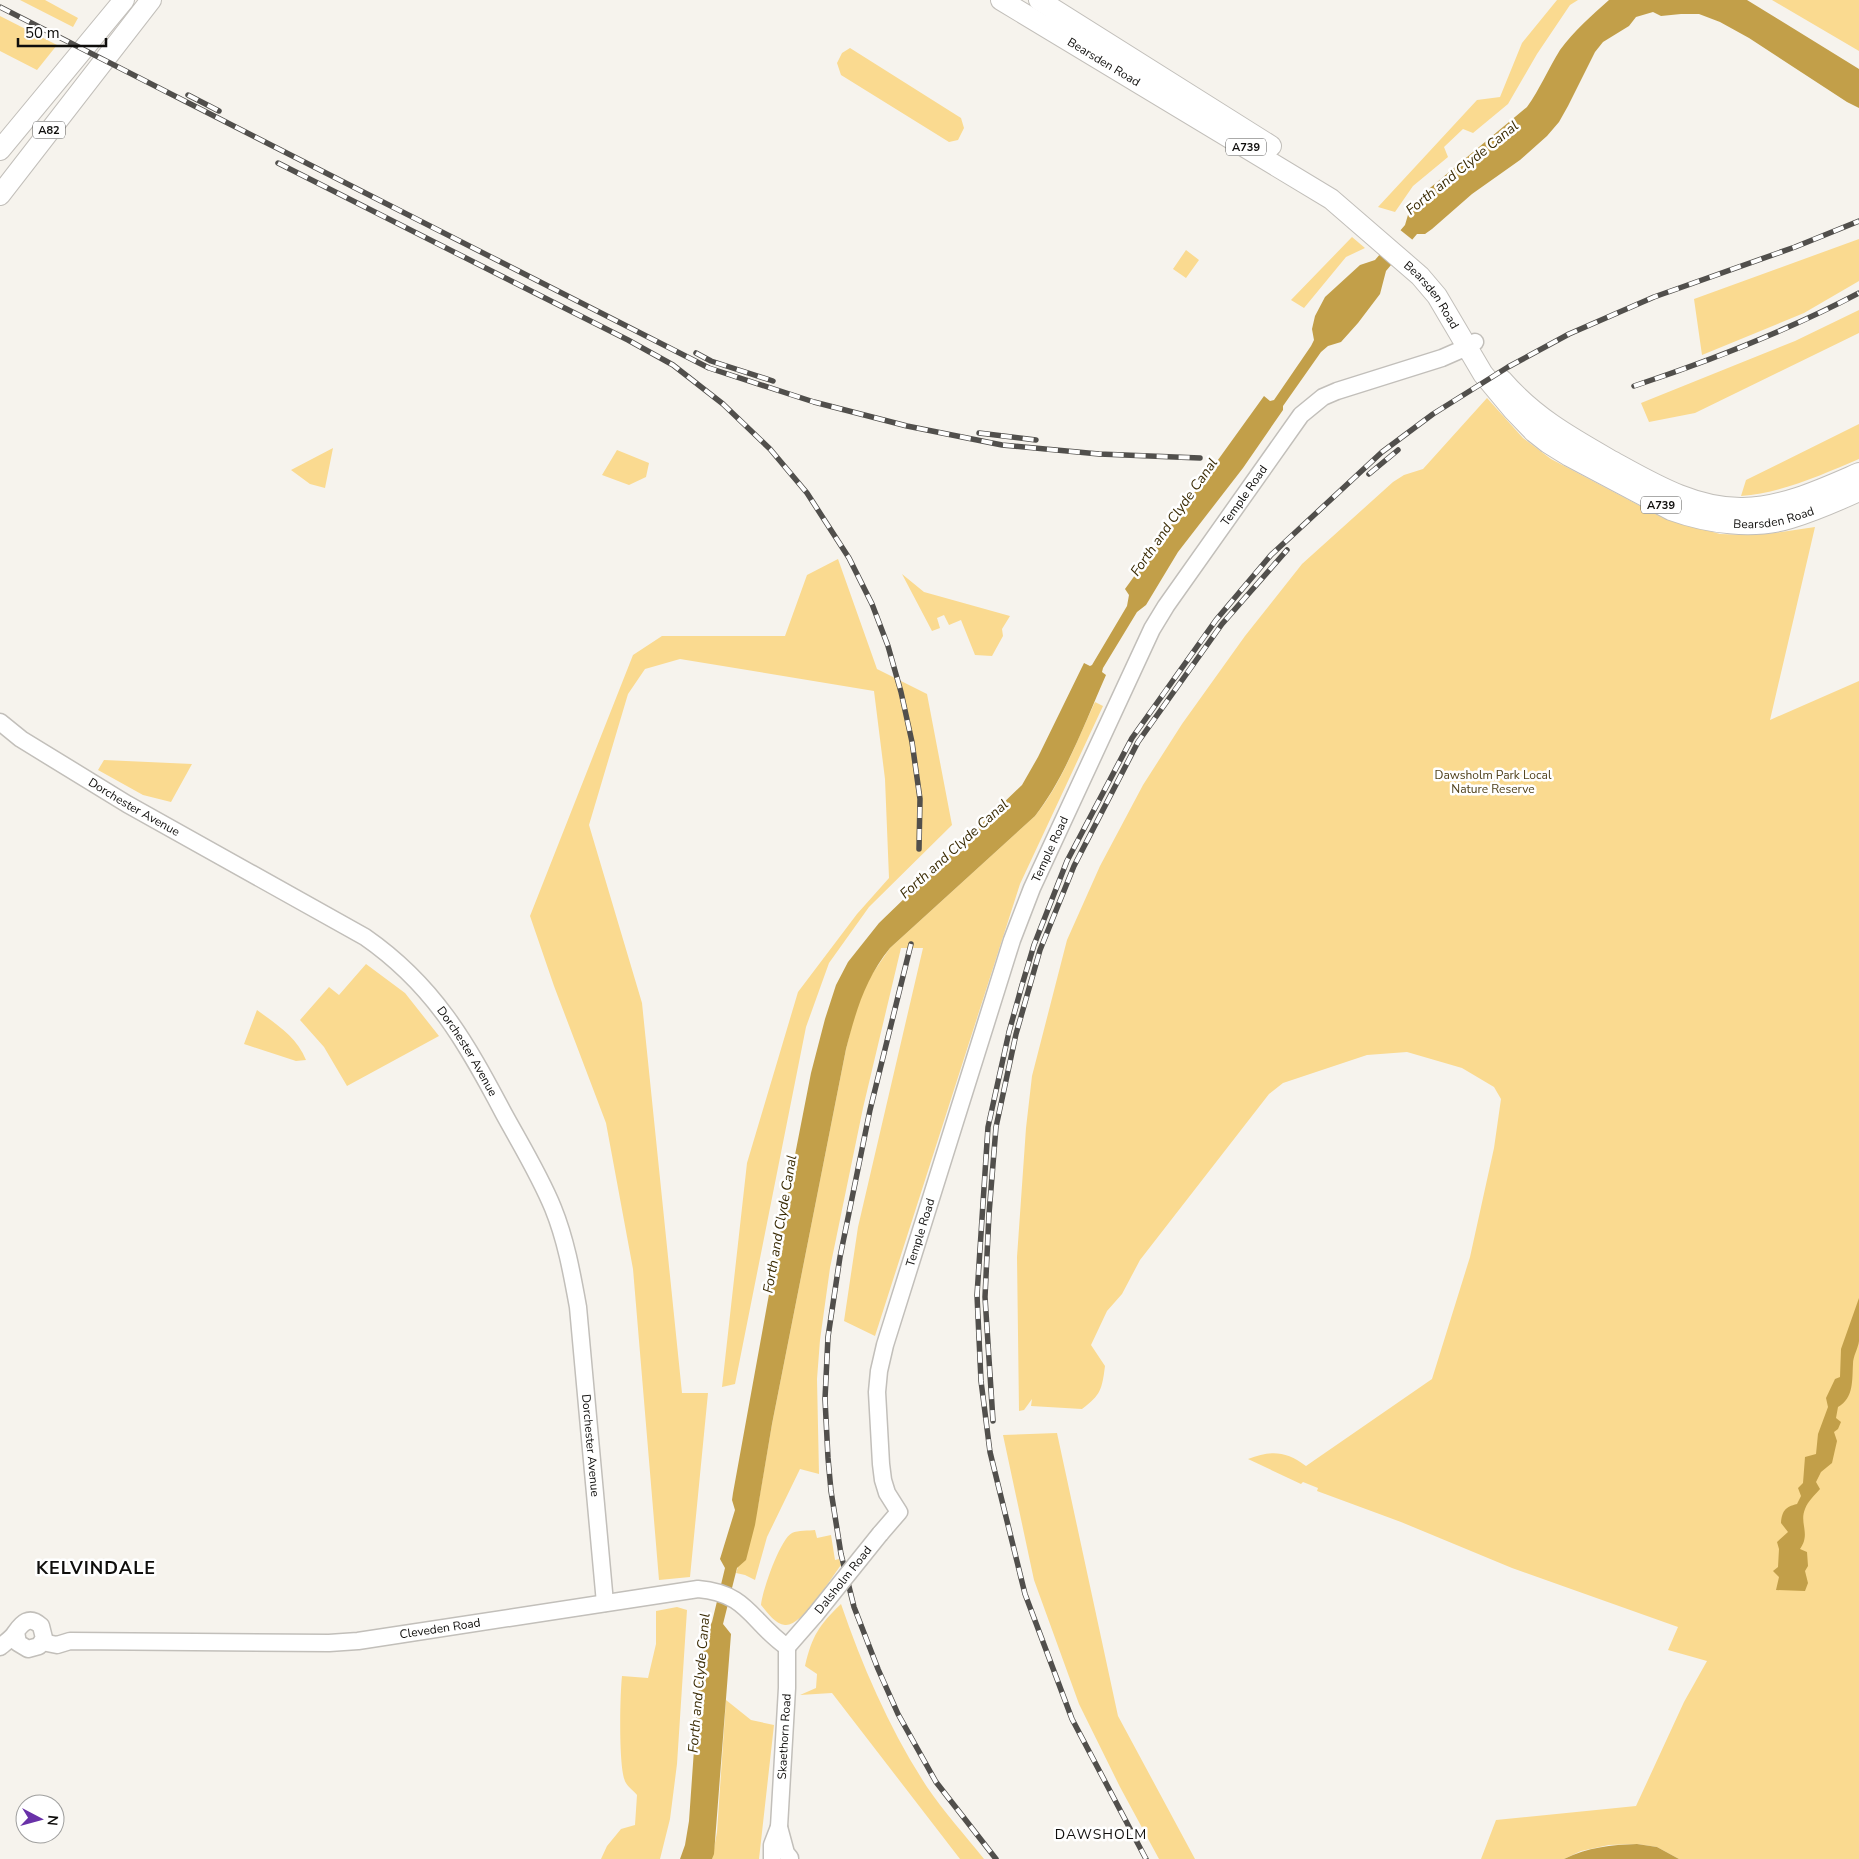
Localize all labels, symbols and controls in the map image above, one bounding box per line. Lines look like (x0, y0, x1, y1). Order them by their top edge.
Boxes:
scale bar (18, 15, 105, 47)
text: 50 m (25, 23, 60, 43)
street label: Bearsden Road (1064, 34, 1143, 90)
water label: Forth and Clyde Canal (1402, 117, 1522, 219)
road number: A82 (33, 122, 65, 138)
road number: A739 (1226, 138, 1266, 156)
street label: Bearsden Road (1400, 257, 1463, 332)
water label: Forth and Clyde Canal (1126, 454, 1222, 580)
street label: Temple Road (1217, 462, 1271, 529)
road number: A739 (1641, 496, 1681, 514)
street label: Bearsden Road (1733, 503, 1816, 532)
park label: Dawsholm Park Local Nature Reserve (1435, 767, 1552, 797)
street label: Dorchester Avenue (85, 774, 183, 840)
water label: Forth and Clyde Canal (896, 795, 1012, 903)
street label: Temple Road (1028, 814, 1072, 885)
street label: Dorchester Avenue (433, 1003, 501, 1099)
water label: Forth and Clyde Canal (758, 1153, 802, 1295)
street label: Temple Road (902, 1196, 939, 1269)
street label: Dorchester Avenue (578, 1393, 603, 1498)
street label: Dalsholm Road (811, 1543, 875, 1617)
district label: KELVINDALE (36, 1556, 156, 1580)
water label: Forth and Clyde Canal (683, 1612, 715, 1754)
street label: Cleveden Road (399, 1614, 482, 1643)
street label: Skaethorn Road (774, 1693, 795, 1780)
north arrow (15, 1794, 65, 1844)
text: N (42, 1814, 62, 1827)
district label: DAWSHOLM (1055, 1825, 1147, 1844)

